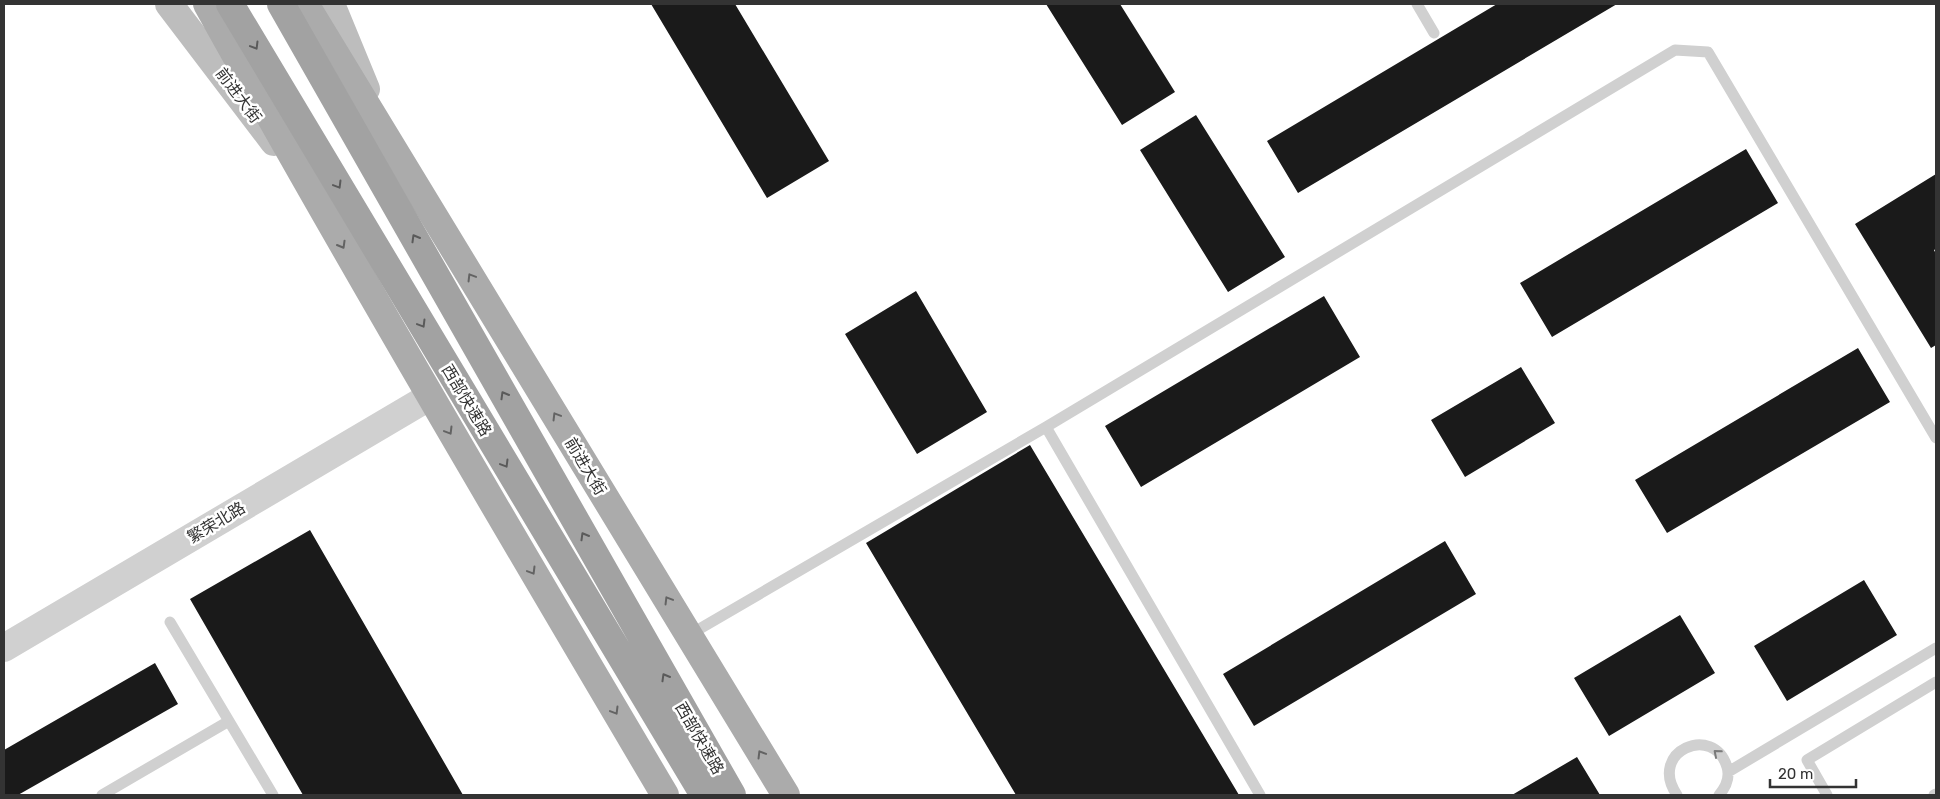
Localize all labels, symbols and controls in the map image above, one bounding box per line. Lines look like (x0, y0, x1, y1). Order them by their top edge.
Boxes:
one-way arrow (248, 40, 258, 49)
street label: 前进大街 (212, 64, 265, 127)
one-way arrow (332, 179, 342, 188)
one-way arrow (411, 235, 421, 244)
one-way arrow (335, 239, 345, 248)
one-way arrow (468, 274, 478, 283)
one-way arrow (415, 319, 425, 328)
street label: 西部快速路 (438, 361, 495, 439)
one-way arrow (500, 391, 510, 400)
one-way arrow (552, 412, 562, 421)
one-way arrow (443, 425, 453, 434)
street label: 前进大街 (561, 434, 610, 499)
one-way arrow (499, 458, 509, 467)
street label: 繁荣北路 (184, 498, 249, 547)
one-way arrow (581, 532, 591, 541)
one-way arrow (526, 565, 536, 574)
one-way arrow (664, 596, 674, 605)
one-way arrow (661, 673, 671, 682)
street label: 西部快速路 (671, 699, 728, 778)
one-way arrow (608, 705, 618, 714)
one-way arrow (758, 750, 767, 759)
one-way arrow (1713, 750, 1722, 759)
scale bar (1770, 756, 1856, 788)
text: 20 m (1778, 765, 1813, 783)

